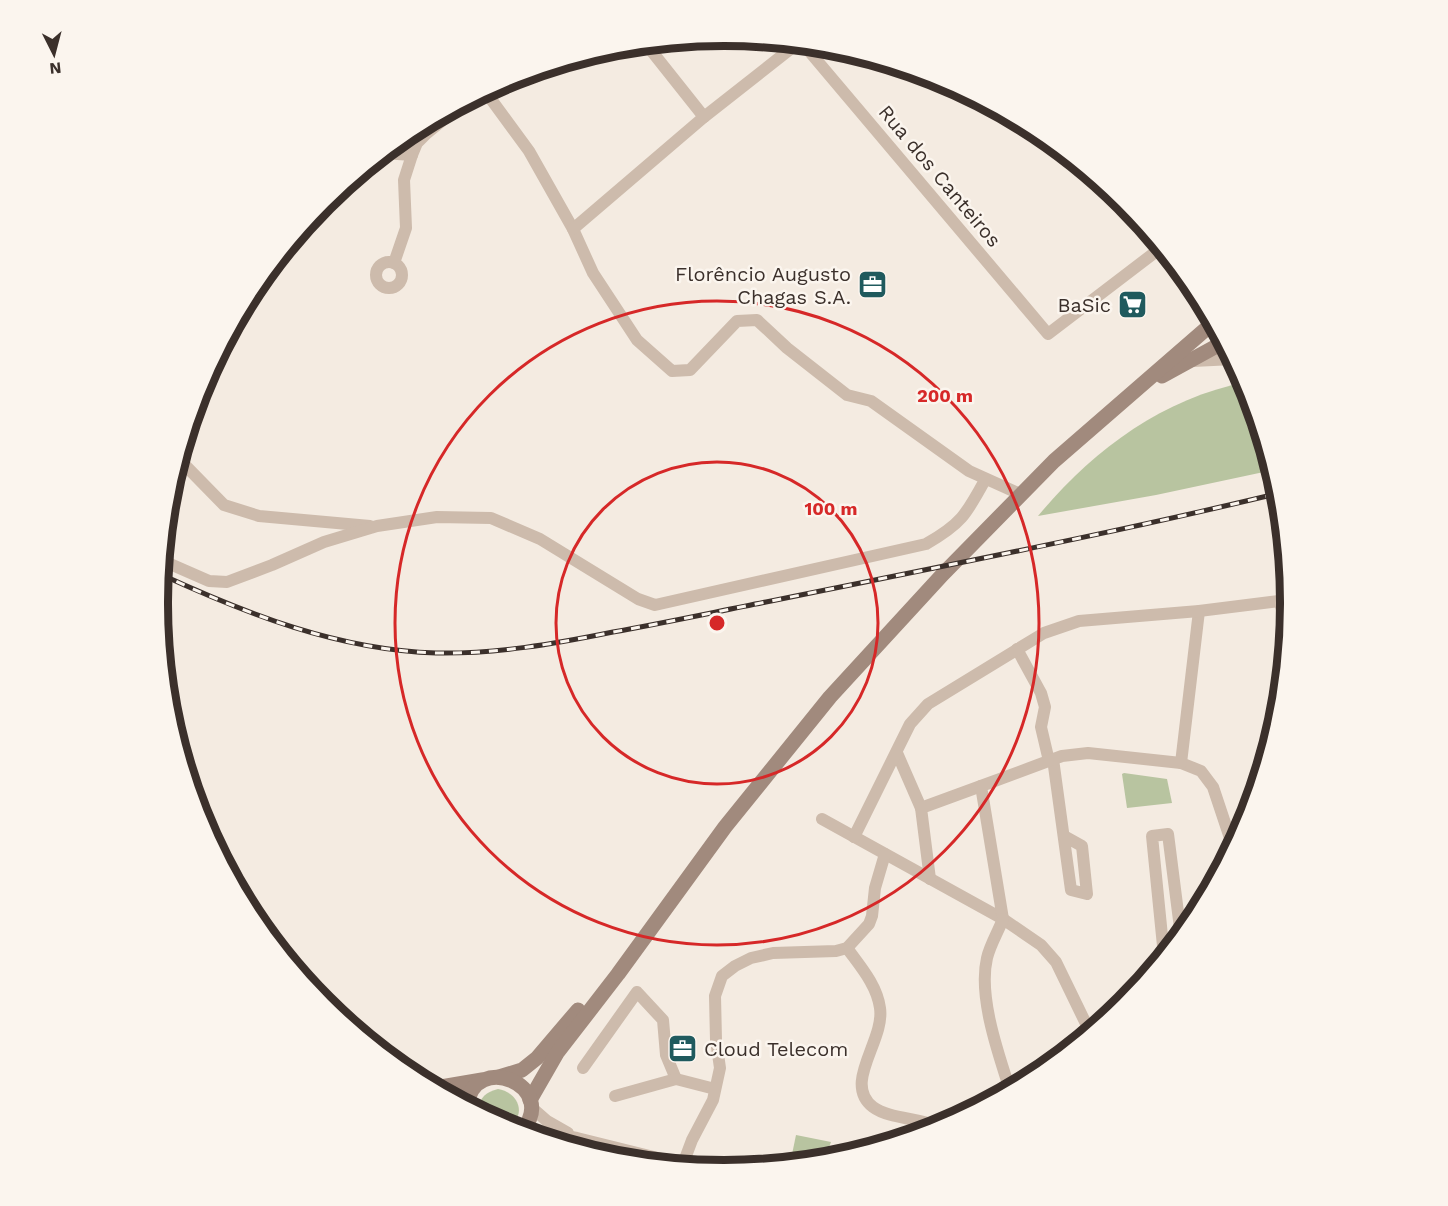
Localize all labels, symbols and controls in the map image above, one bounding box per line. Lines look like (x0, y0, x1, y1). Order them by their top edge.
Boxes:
north arrow (24, 24, 84, 84)
text: N (49, 58, 62, 78)
street label: Rua dos Canteiros (874, 100, 1006, 252)
place label: Florêncio Augusto Chagas S.A. (675, 262, 851, 309)
office icon: Florêncio Augusto Chagas S.A. (856, 269, 888, 301)
supermarket icon: BaSic (1116, 289, 1148, 321)
place label: BaSic (1057, 293, 1111, 317)
text: 200 m (917, 385, 973, 406)
text: 100 m (804, 498, 858, 519)
centre of rings (707, 613, 727, 633)
office icon: Cloud Telecom (667, 1033, 699, 1065)
place label: Cloud Telecom (704, 1037, 848, 1061)

